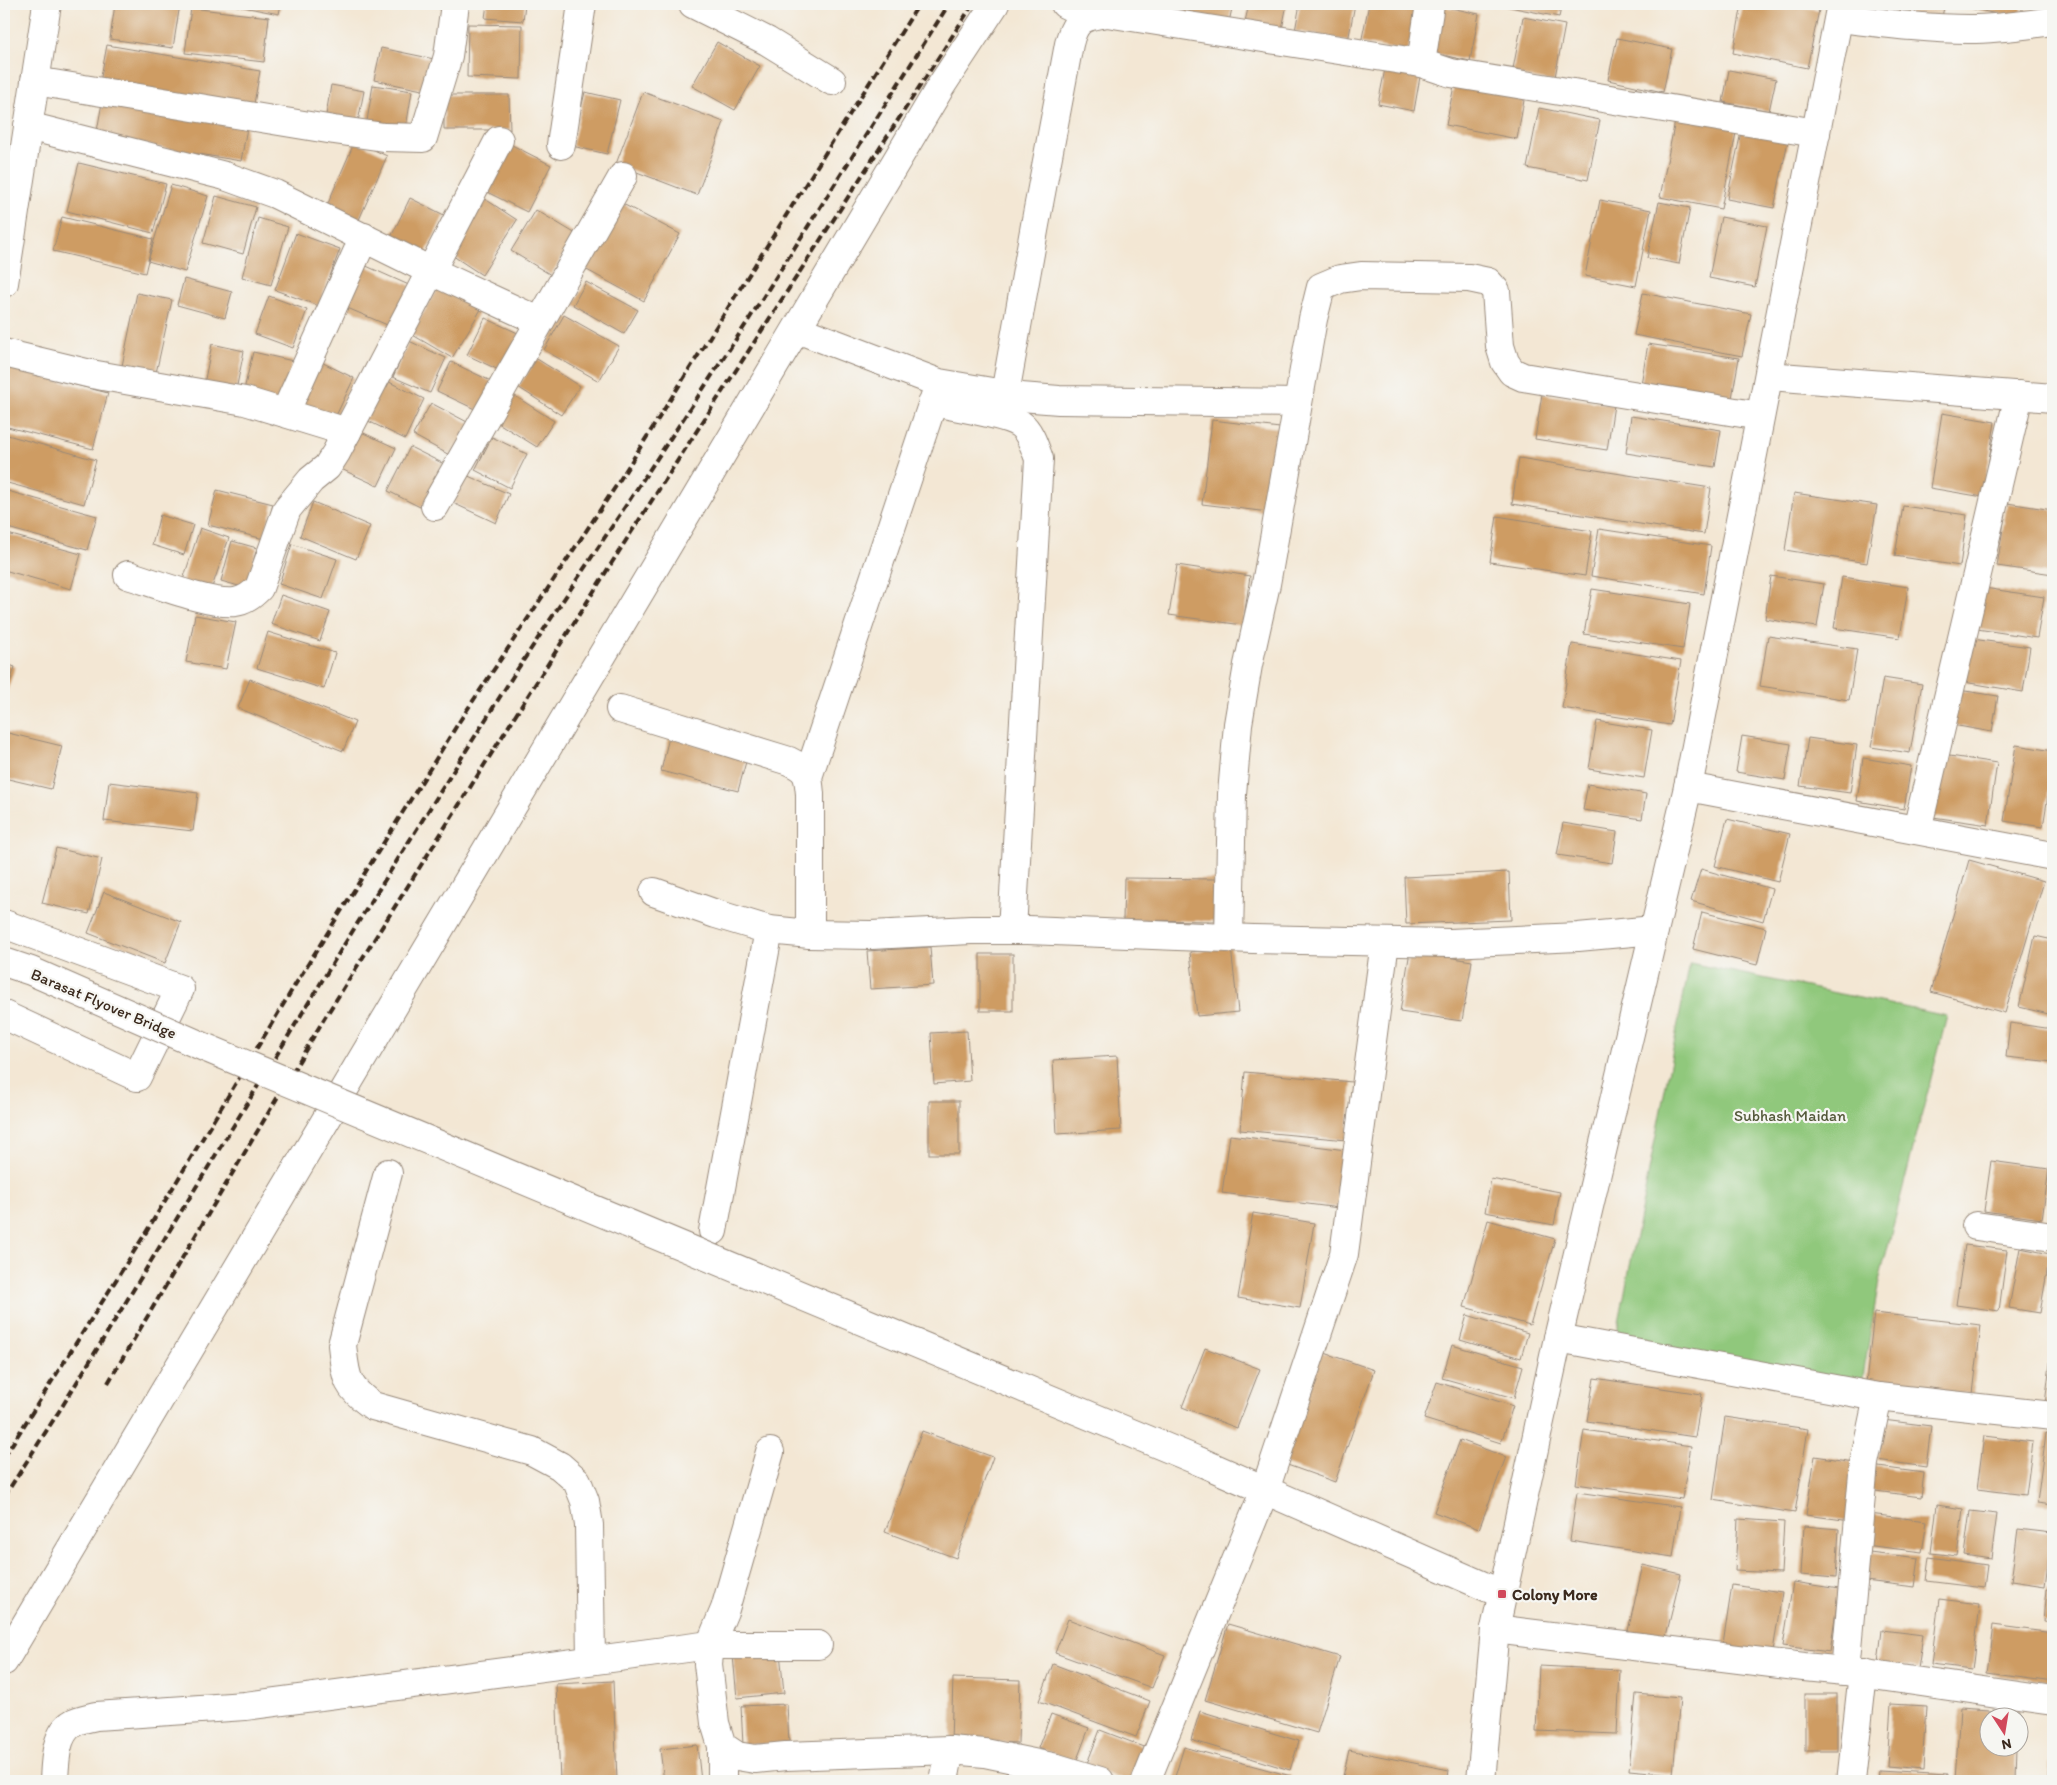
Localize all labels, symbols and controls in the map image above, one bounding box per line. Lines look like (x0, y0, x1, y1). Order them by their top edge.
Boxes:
street label: Barasat Flyover Bridge (28, 964, 179, 1043)
park label: Subhash Maidan (1734, 1106, 1846, 1125)
place label: Colony More (1512, 1585, 1598, 1605)
marker: Colony More (1496, 1588, 1508, 1600)
north arrow (1980, 1708, 2030, 1758)
text: N (2000, 1735, 2013, 1754)

